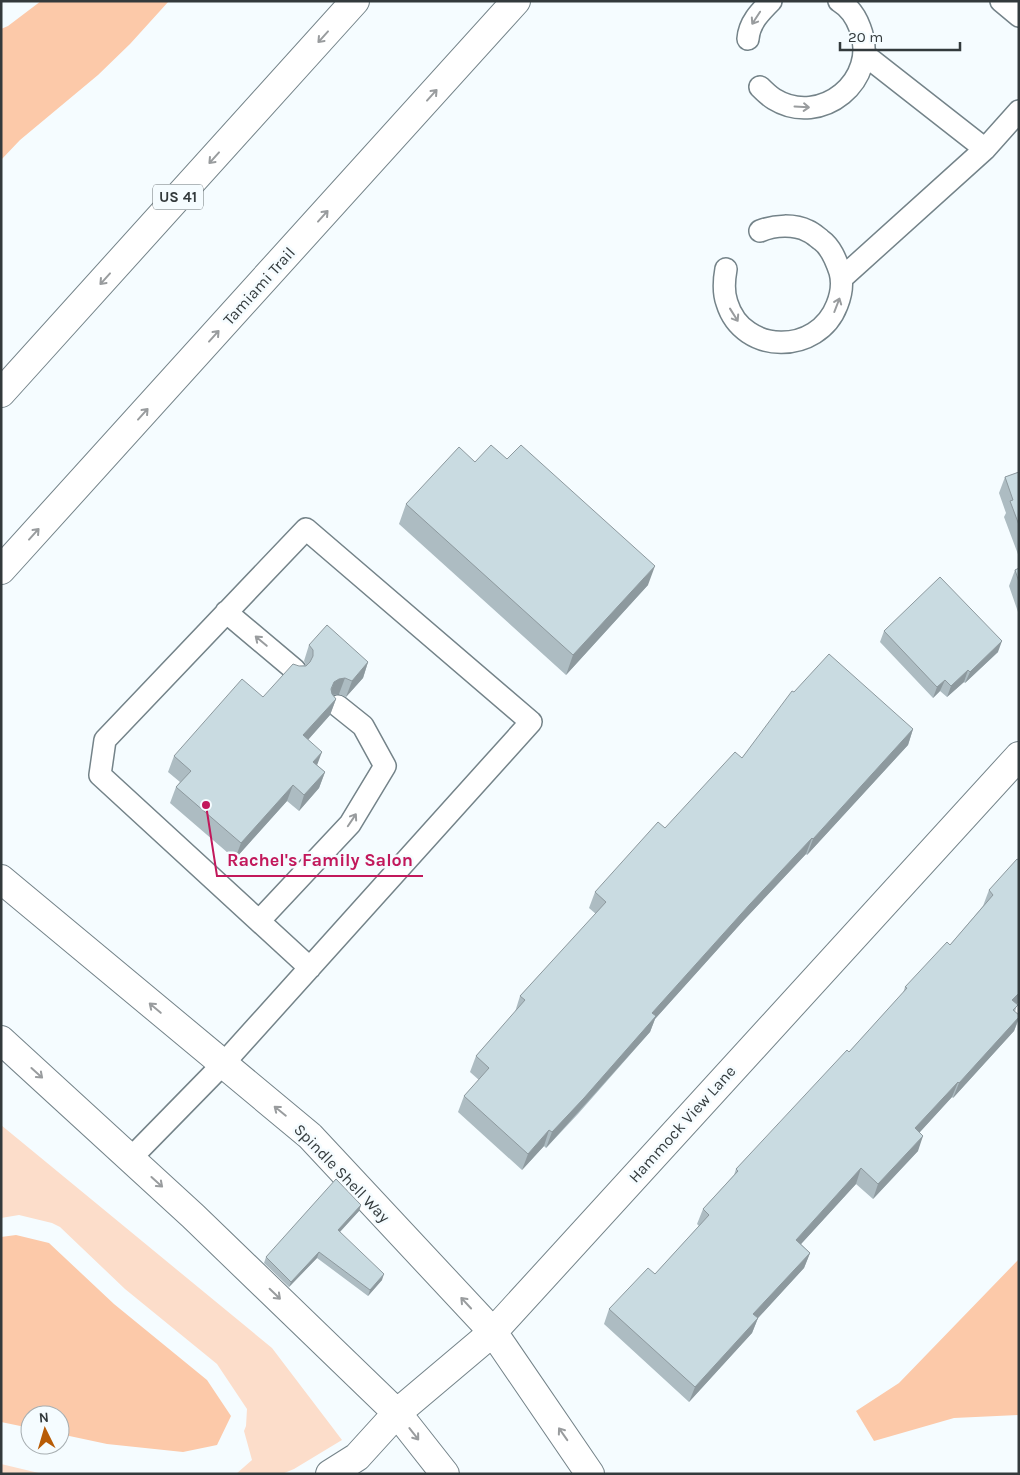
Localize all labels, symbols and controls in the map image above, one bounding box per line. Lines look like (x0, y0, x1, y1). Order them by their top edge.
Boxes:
one-way arrow (751, 11, 761, 25)
scale bar (840, 20, 960, 52)
text: 20 m (848, 28, 883, 46)
one-way arrow (317, 31, 328, 44)
one-way arrow (426, 88, 437, 101)
one-way arrow (794, 102, 810, 112)
one-way arrow (208, 151, 219, 164)
road number: US 41 (153, 184, 203, 210)
one-way arrow (317, 209, 328, 222)
street label: Tamiami Trail (219, 243, 299, 329)
one-way arrow (99, 272, 111, 285)
one-way arrow (833, 298, 842, 313)
one-way arrow (729, 308, 739, 322)
one-way arrow (208, 330, 220, 343)
one-way arrow (138, 407, 149, 420)
one-way arrow (28, 527, 40, 540)
one-way arrow (254, 636, 267, 647)
one-way arrow (347, 814, 357, 828)
callout: Rachel's Family Salon (217, 843, 423, 876)
text: Rachel's Family Salon (227, 849, 413, 871)
one-way arrow (149, 1002, 162, 1013)
street label: Hammock View Lane (624, 1062, 740, 1186)
one-way arrow (31, 1067, 44, 1079)
one-way arrow (274, 1106, 287, 1117)
street label: Spindle Shell Way (290, 1120, 394, 1227)
one-way arrow (151, 1176, 164, 1188)
one-way arrow (268, 1288, 280, 1300)
one-way arrow (460, 1297, 472, 1310)
north arrow (20, 1405, 70, 1455)
text: N (38, 1409, 50, 1426)
one-way arrow (558, 1427, 568, 1441)
one-way arrow (408, 1428, 419, 1441)

